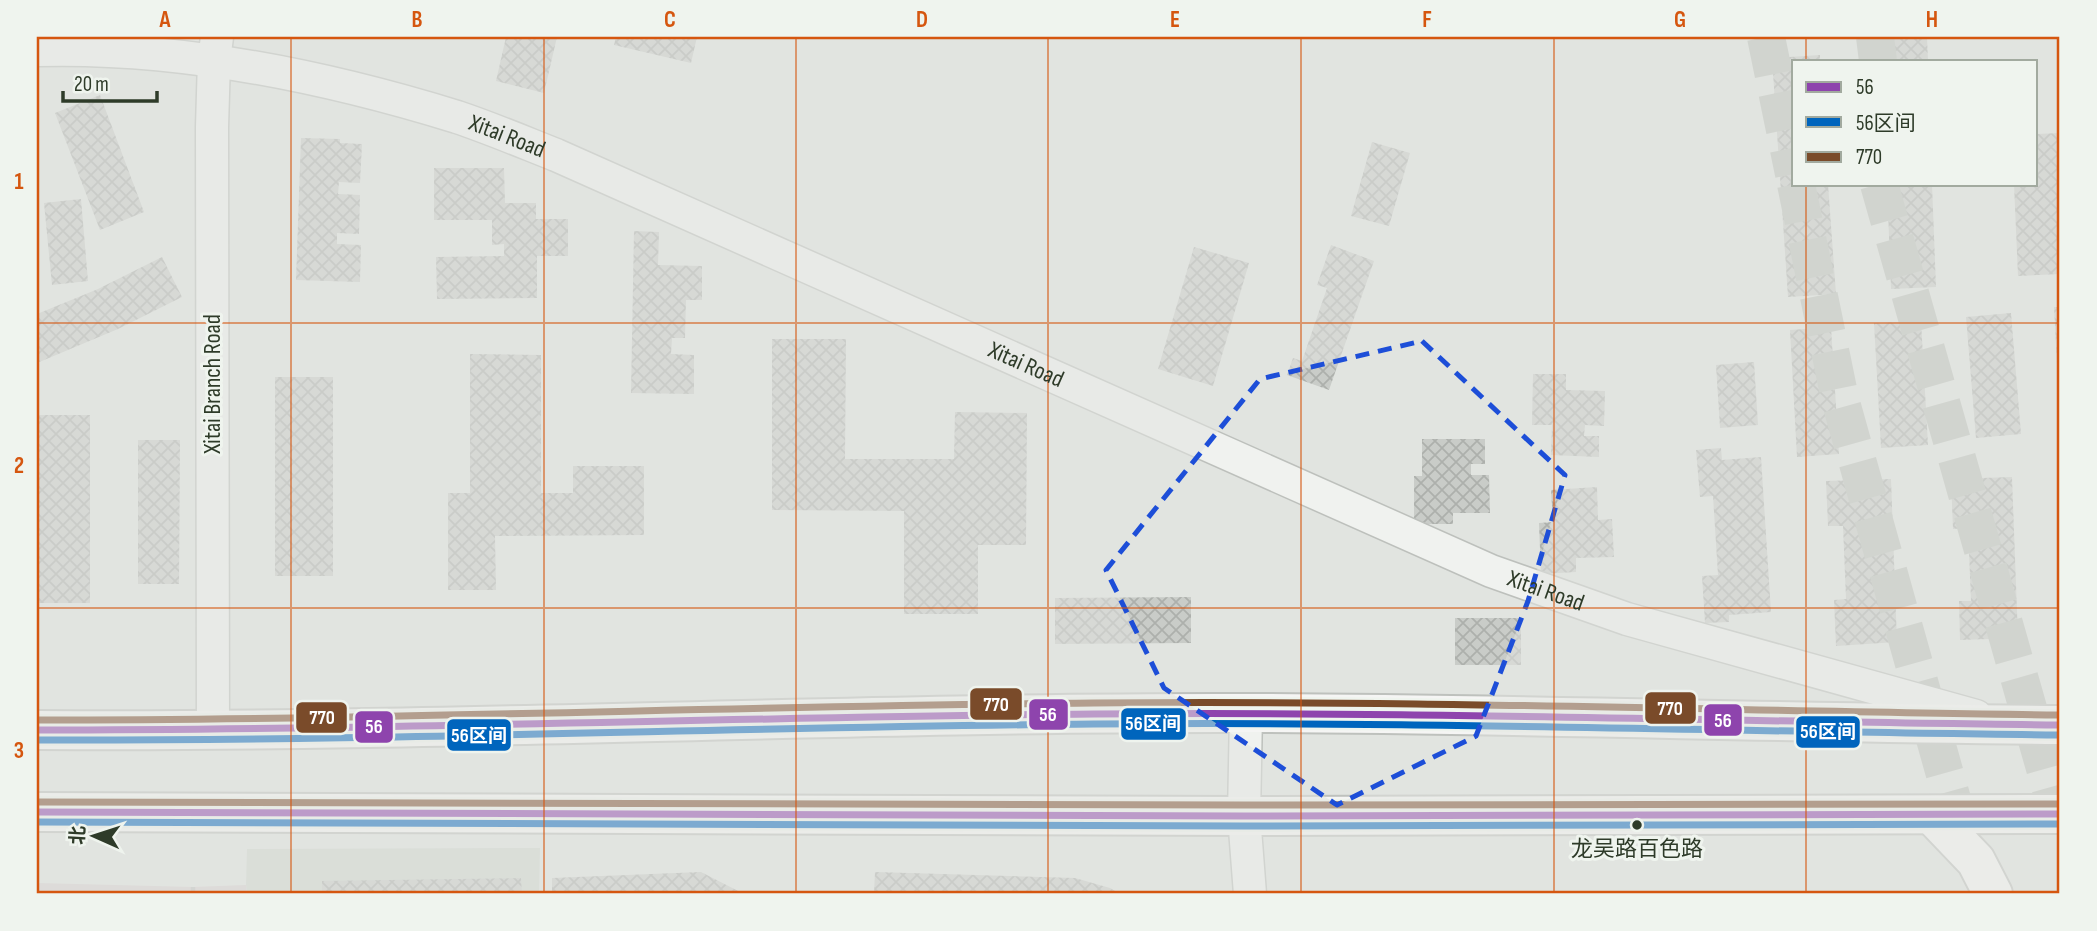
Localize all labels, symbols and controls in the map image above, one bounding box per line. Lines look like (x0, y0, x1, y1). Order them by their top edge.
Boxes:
text: A (159, 6, 172, 34)
text: B (412, 6, 423, 34)
text: C (664, 6, 676, 34)
text: D (916, 6, 928, 34)
text: E (1170, 6, 1180, 34)
text: F (1422, 6, 1432, 34)
text: G (1674, 6, 1686, 34)
text: H (1926, 6, 1938, 34)
scale bar (63, 60, 158, 104)
legend (1792, 60, 2038, 186)
text: 20 m (74, 72, 109, 97)
text: 56 (1856, 75, 1874, 100)
street label: Xitai Road (464, 108, 550, 164)
text: 56区间 (1856, 111, 1916, 136)
text: 770 (1856, 145, 1882, 170)
text: 1 (14, 168, 24, 196)
street label: Xitai Branch Road (198, 314, 227, 455)
street label: Xitai Road (983, 335, 1068, 394)
text: 2 (14, 452, 24, 480)
street label: Xitai Road (1503, 564, 1588, 618)
line badge: 770 (969, 687, 1023, 721)
line badge: 770 (1644, 691, 1697, 725)
text: 770 (983, 694, 1009, 717)
line badge: 56 (1028, 698, 1069, 731)
text: 770 (1657, 698, 1683, 721)
line badge: 770 (295, 701, 348, 734)
line badge: 56 (1703, 703, 1743, 737)
text: 56 (1039, 704, 1057, 727)
text: 770 (309, 707, 335, 730)
line badge: 56区间 (1120, 707, 1187, 741)
line badge: 56 (354, 710, 394, 744)
text: 56 (1714, 710, 1732, 733)
text: 56区间 (1125, 713, 1181, 736)
line badge: 56区间 (1795, 715, 1861, 749)
text: 56 (365, 716, 383, 739)
line badge: 56区间 (446, 718, 512, 752)
text: 56区间 (1800, 721, 1856, 744)
text: 56区间 (451, 725, 507, 748)
text: 3 (14, 737, 24, 765)
north arrow (60, 802, 130, 872)
marker: 龙吴路百色路 (1630, 818, 1644, 832)
text: 北 (67, 825, 91, 845)
place label: 龙吴路百色路 (1571, 836, 1703, 863)

